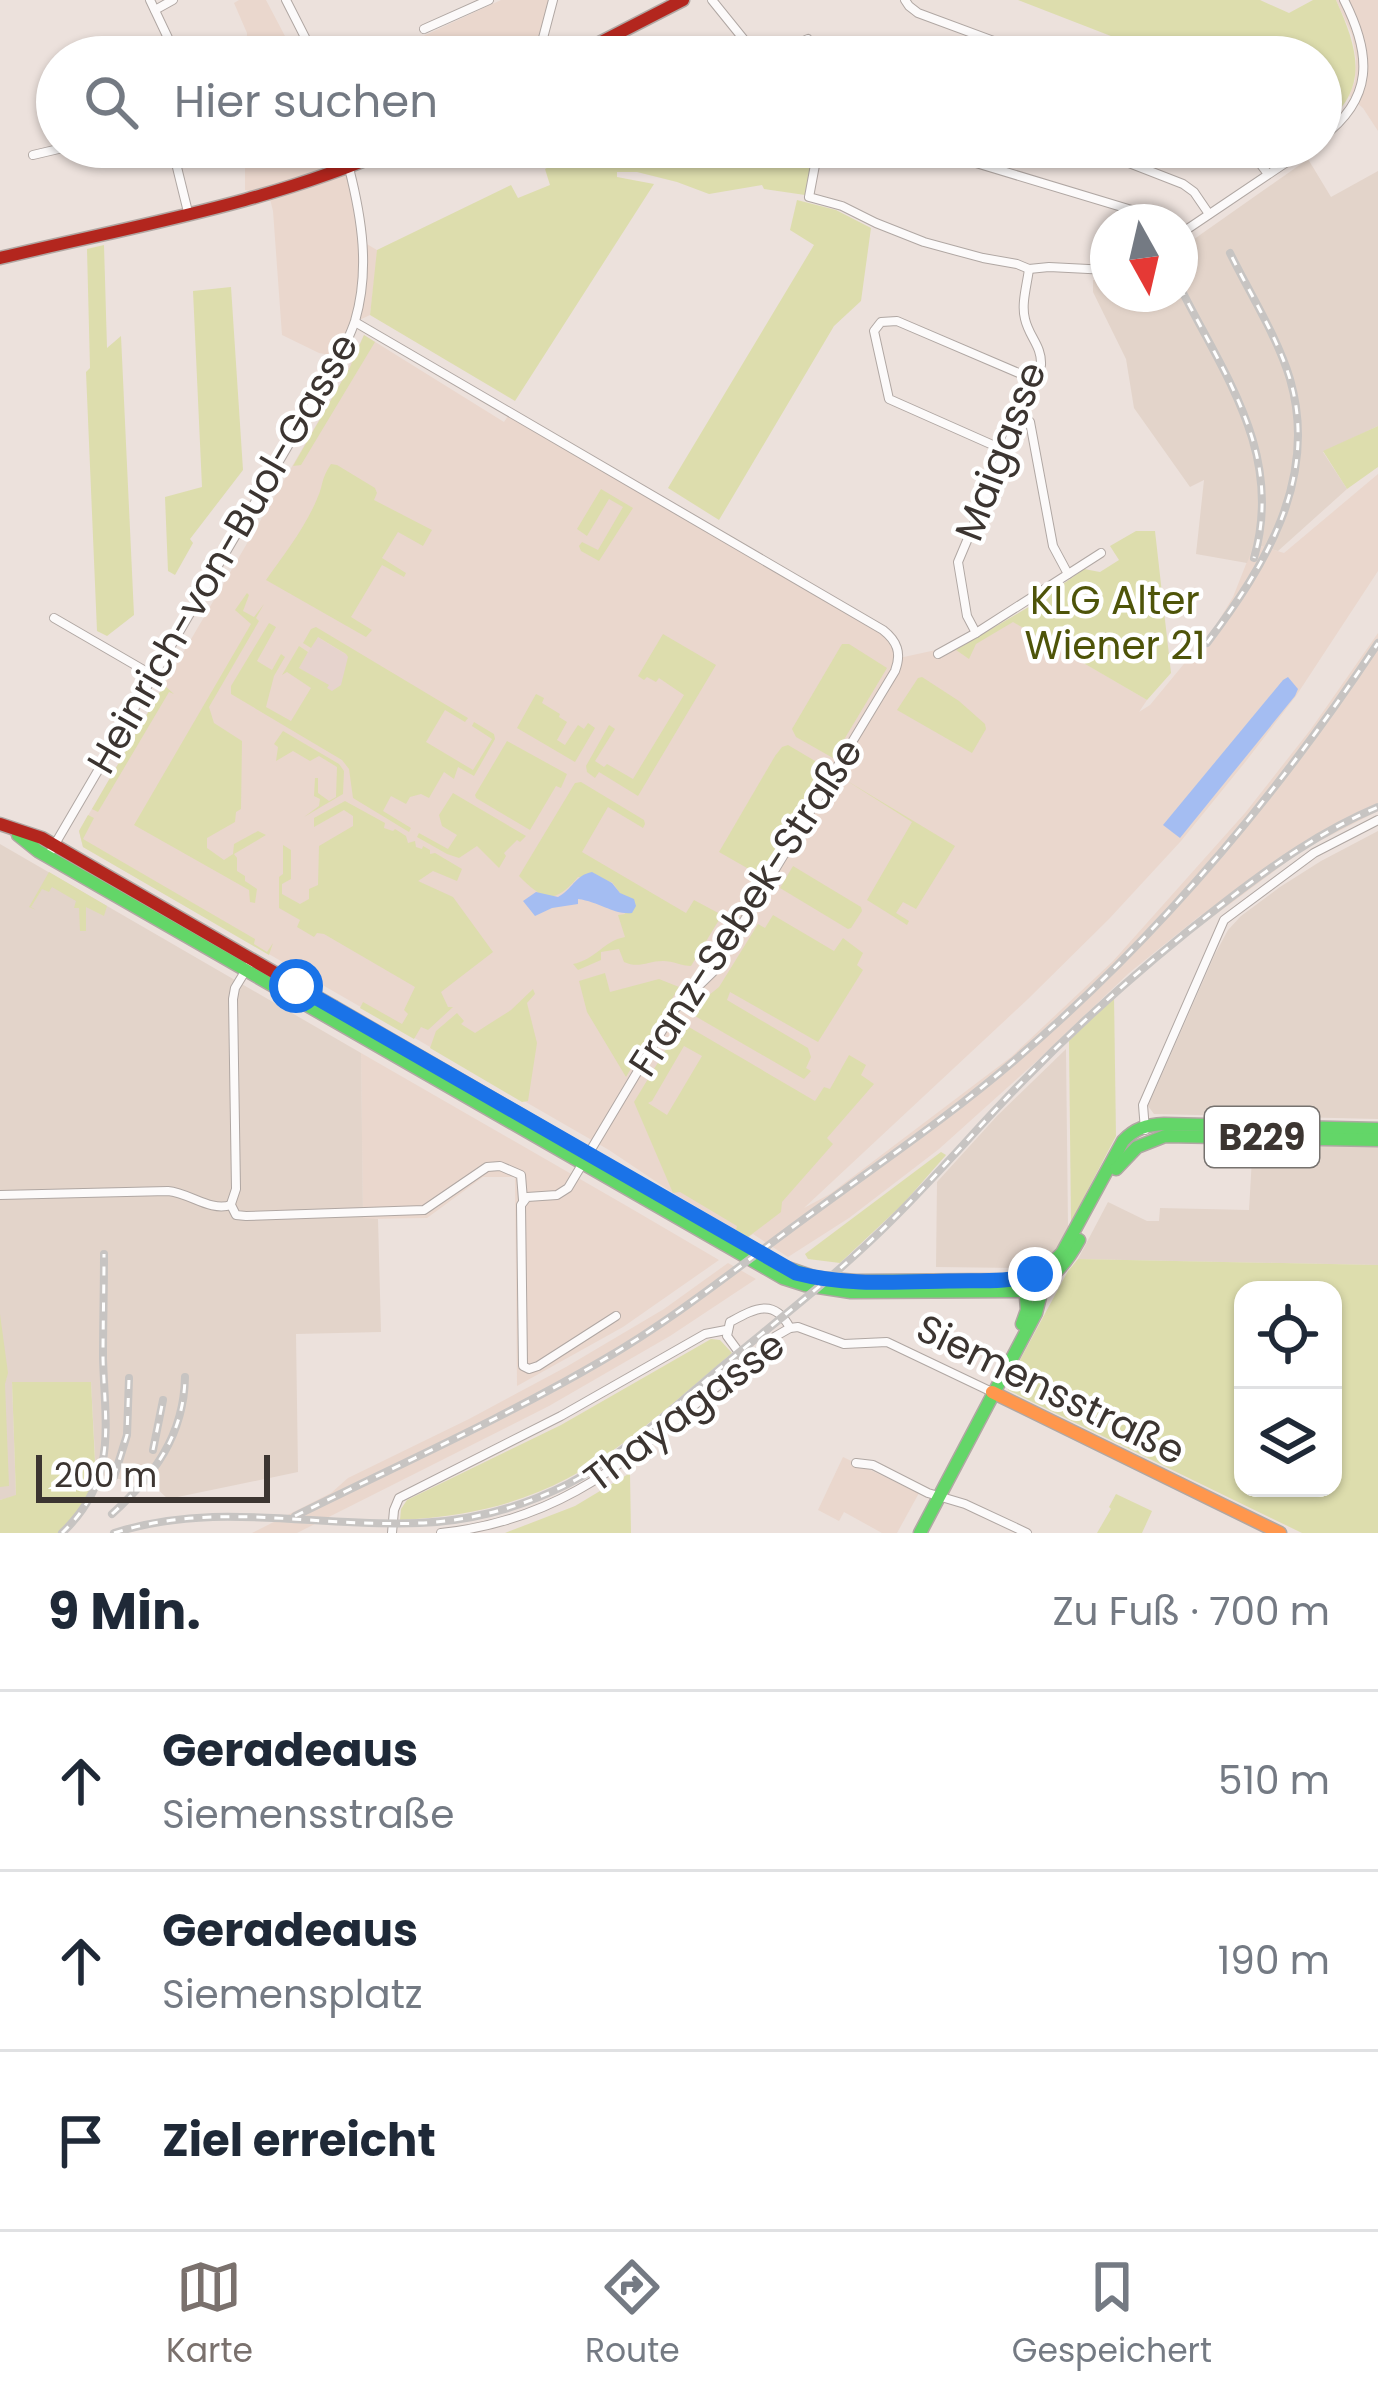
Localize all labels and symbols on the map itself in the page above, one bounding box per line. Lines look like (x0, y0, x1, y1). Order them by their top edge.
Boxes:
north arrow (1090, 204, 1198, 312)
street label: Heinrich-von-Buol-Gasse (74, 323, 371, 783)
street label: Maigasse (941, 354, 1060, 548)
park label: KLG Alter Wiener 21 (1025, 573, 1205, 673)
street label: Franz-Sebek-Straße (615, 728, 875, 1087)
route start (269, 959, 323, 1013)
road number: B229 (1205, 1107, 1319, 1167)
route end (1008, 1247, 1062, 1301)
street label: Siemensstraße (907, 1301, 1194, 1478)
street label: Thayagasse (573, 1318, 796, 1505)
scale bar (36, 1449, 270, 1502)

